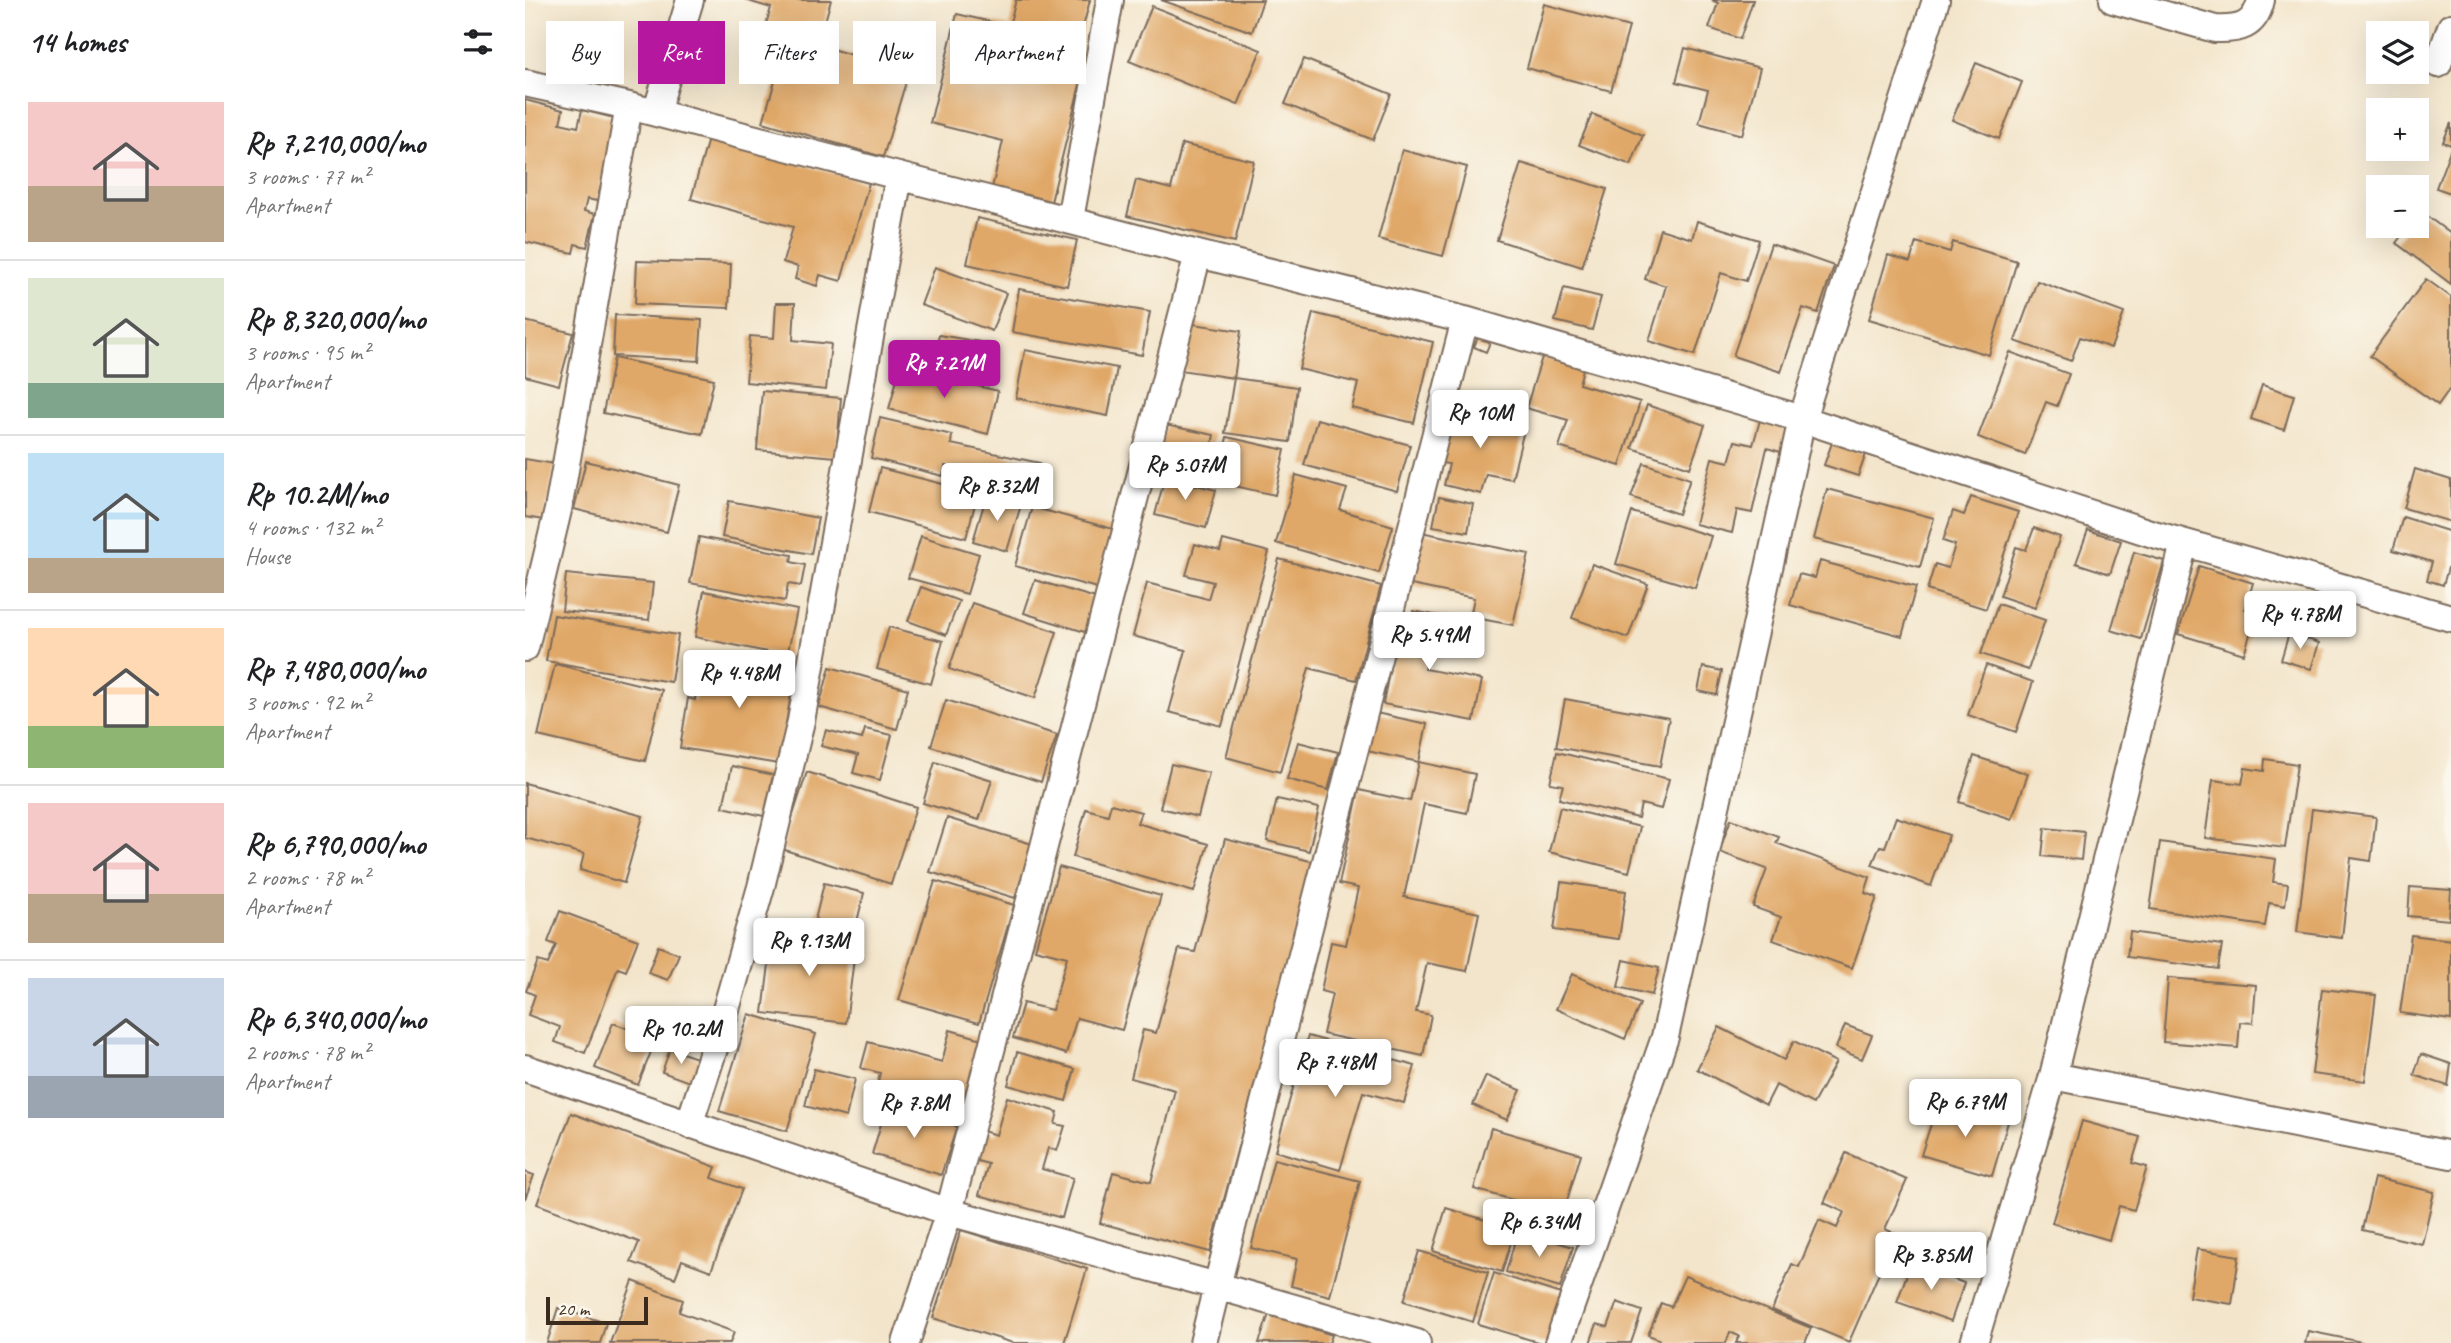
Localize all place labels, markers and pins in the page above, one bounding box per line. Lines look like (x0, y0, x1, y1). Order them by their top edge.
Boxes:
pin: Rp 7.21M (872, 340, 1016, 400)
pin: Rp 10M (1423, 391, 1537, 450)
pin: Rp 5.07M (1113, 442, 1257, 502)
pin: Rp 8.32M (925, 463, 1069, 523)
pin: Rp 4.78M (2228, 592, 2372, 651)
pin: Rp 5.49M (1357, 612, 1501, 672)
pin: Rp 4.48M (667, 650, 811, 710)
pin: Rp 9.13M (737, 918, 881, 978)
pin: Rp 10.2M (609, 1006, 753, 1066)
pin: Rp 7.48M (1263, 1040, 1407, 1099)
pin: Rp 7.8M (849, 1080, 979, 1140)
pin: Rp 6.79M (1893, 1080, 2037, 1139)
pin: Rp 6.34M (1467, 1200, 1611, 1259)
pin: Rp 3.85M (1859, 1232, 2003, 1292)

